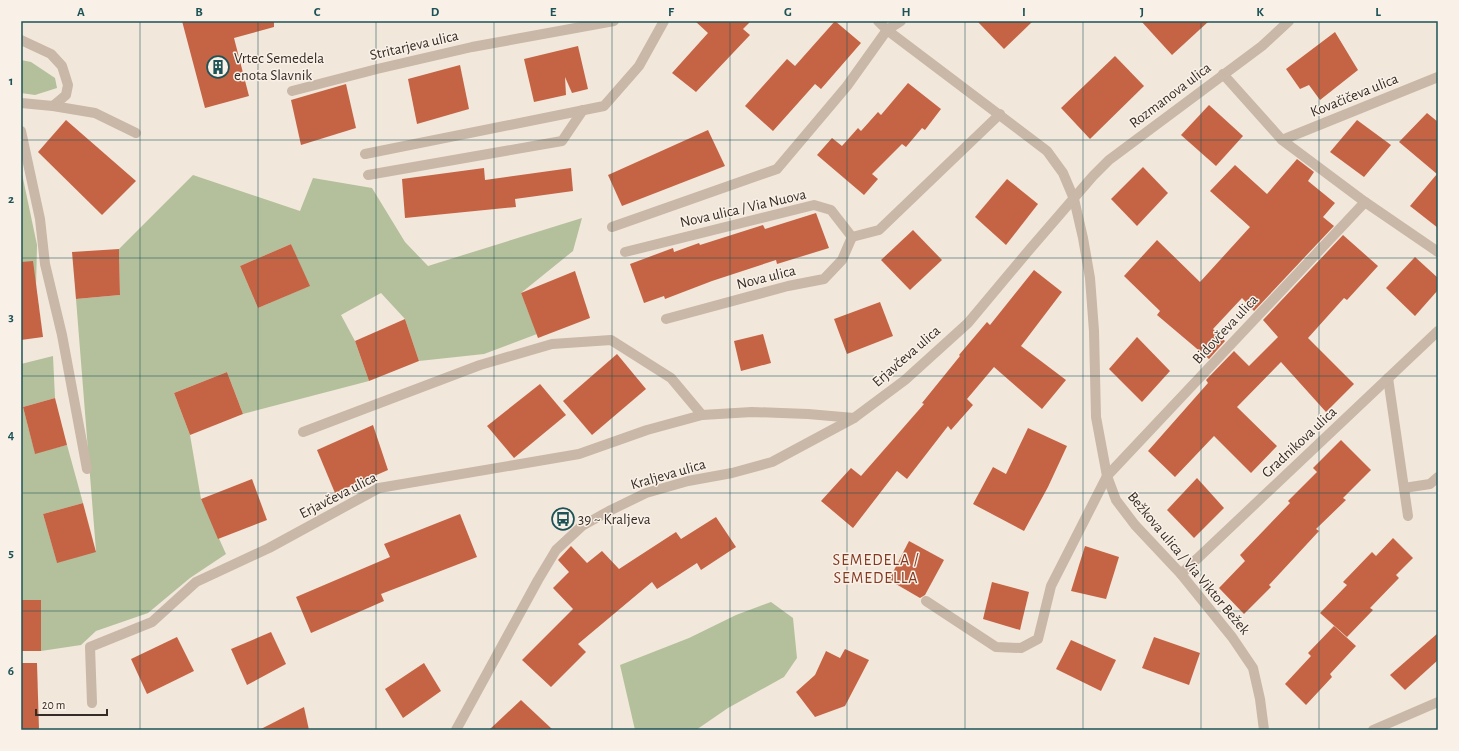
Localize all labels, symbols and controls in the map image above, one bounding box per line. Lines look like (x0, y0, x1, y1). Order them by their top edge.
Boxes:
text: A (77, 6, 85, 19)
text: B (195, 6, 203, 19)
text: C (314, 6, 321, 19)
text: D (431, 6, 440, 19)
text: E (550, 6, 557, 19)
text: F (668, 6, 675, 19)
text: G (784, 6, 792, 19)
text: H (901, 6, 911, 19)
text: I (1022, 6, 1026, 19)
text: J (1140, 6, 1144, 19)
text: K (1256, 6, 1264, 19)
text: L (1375, 6, 1381, 19)
street label: Stritarjeva ulica (368, 28, 460, 63)
place label: Vrtec Semedela enota Slavnik (234, 51, 324, 83)
building icon: Vrtec Semedela enota Slavnik (205, 54, 231, 80)
street label: Rozmanova ulica (1127, 60, 1214, 131)
street label: Kovačičeva ulica (1308, 71, 1400, 120)
text: 1 (9, 75, 13, 88)
street label: Nova ulica / Via Nuova (679, 187, 808, 230)
text: 2 (8, 193, 14, 206)
street label: Nova ulica (735, 263, 797, 292)
street label: Bidovčeva ulica (1190, 292, 1261, 367)
text: 3 (8, 311, 14, 324)
street label: Erjavčeva ulica (870, 323, 943, 390)
street label: Gradnikova ulica (1259, 404, 1340, 481)
text: 4 (8, 429, 15, 442)
street label: Kraljeva ulica (629, 457, 707, 492)
street label: Erjavčeva ulica (297, 470, 379, 521)
street label: Bežkova ulica / Via Viktor Bežek (1125, 489, 1253, 638)
bus stop icon: 39 ~ Kraljeva (550, 506, 576, 532)
place label: 39 ~ Kraljeva (578, 512, 651, 527)
text: 5 (8, 547, 14, 560)
district label: SEMEDELA / SEMEDELLA (833, 552, 919, 586)
text: 6 (8, 665, 14, 678)
scale bar (36, 691, 107, 717)
text: 20 m (42, 699, 65, 711)

